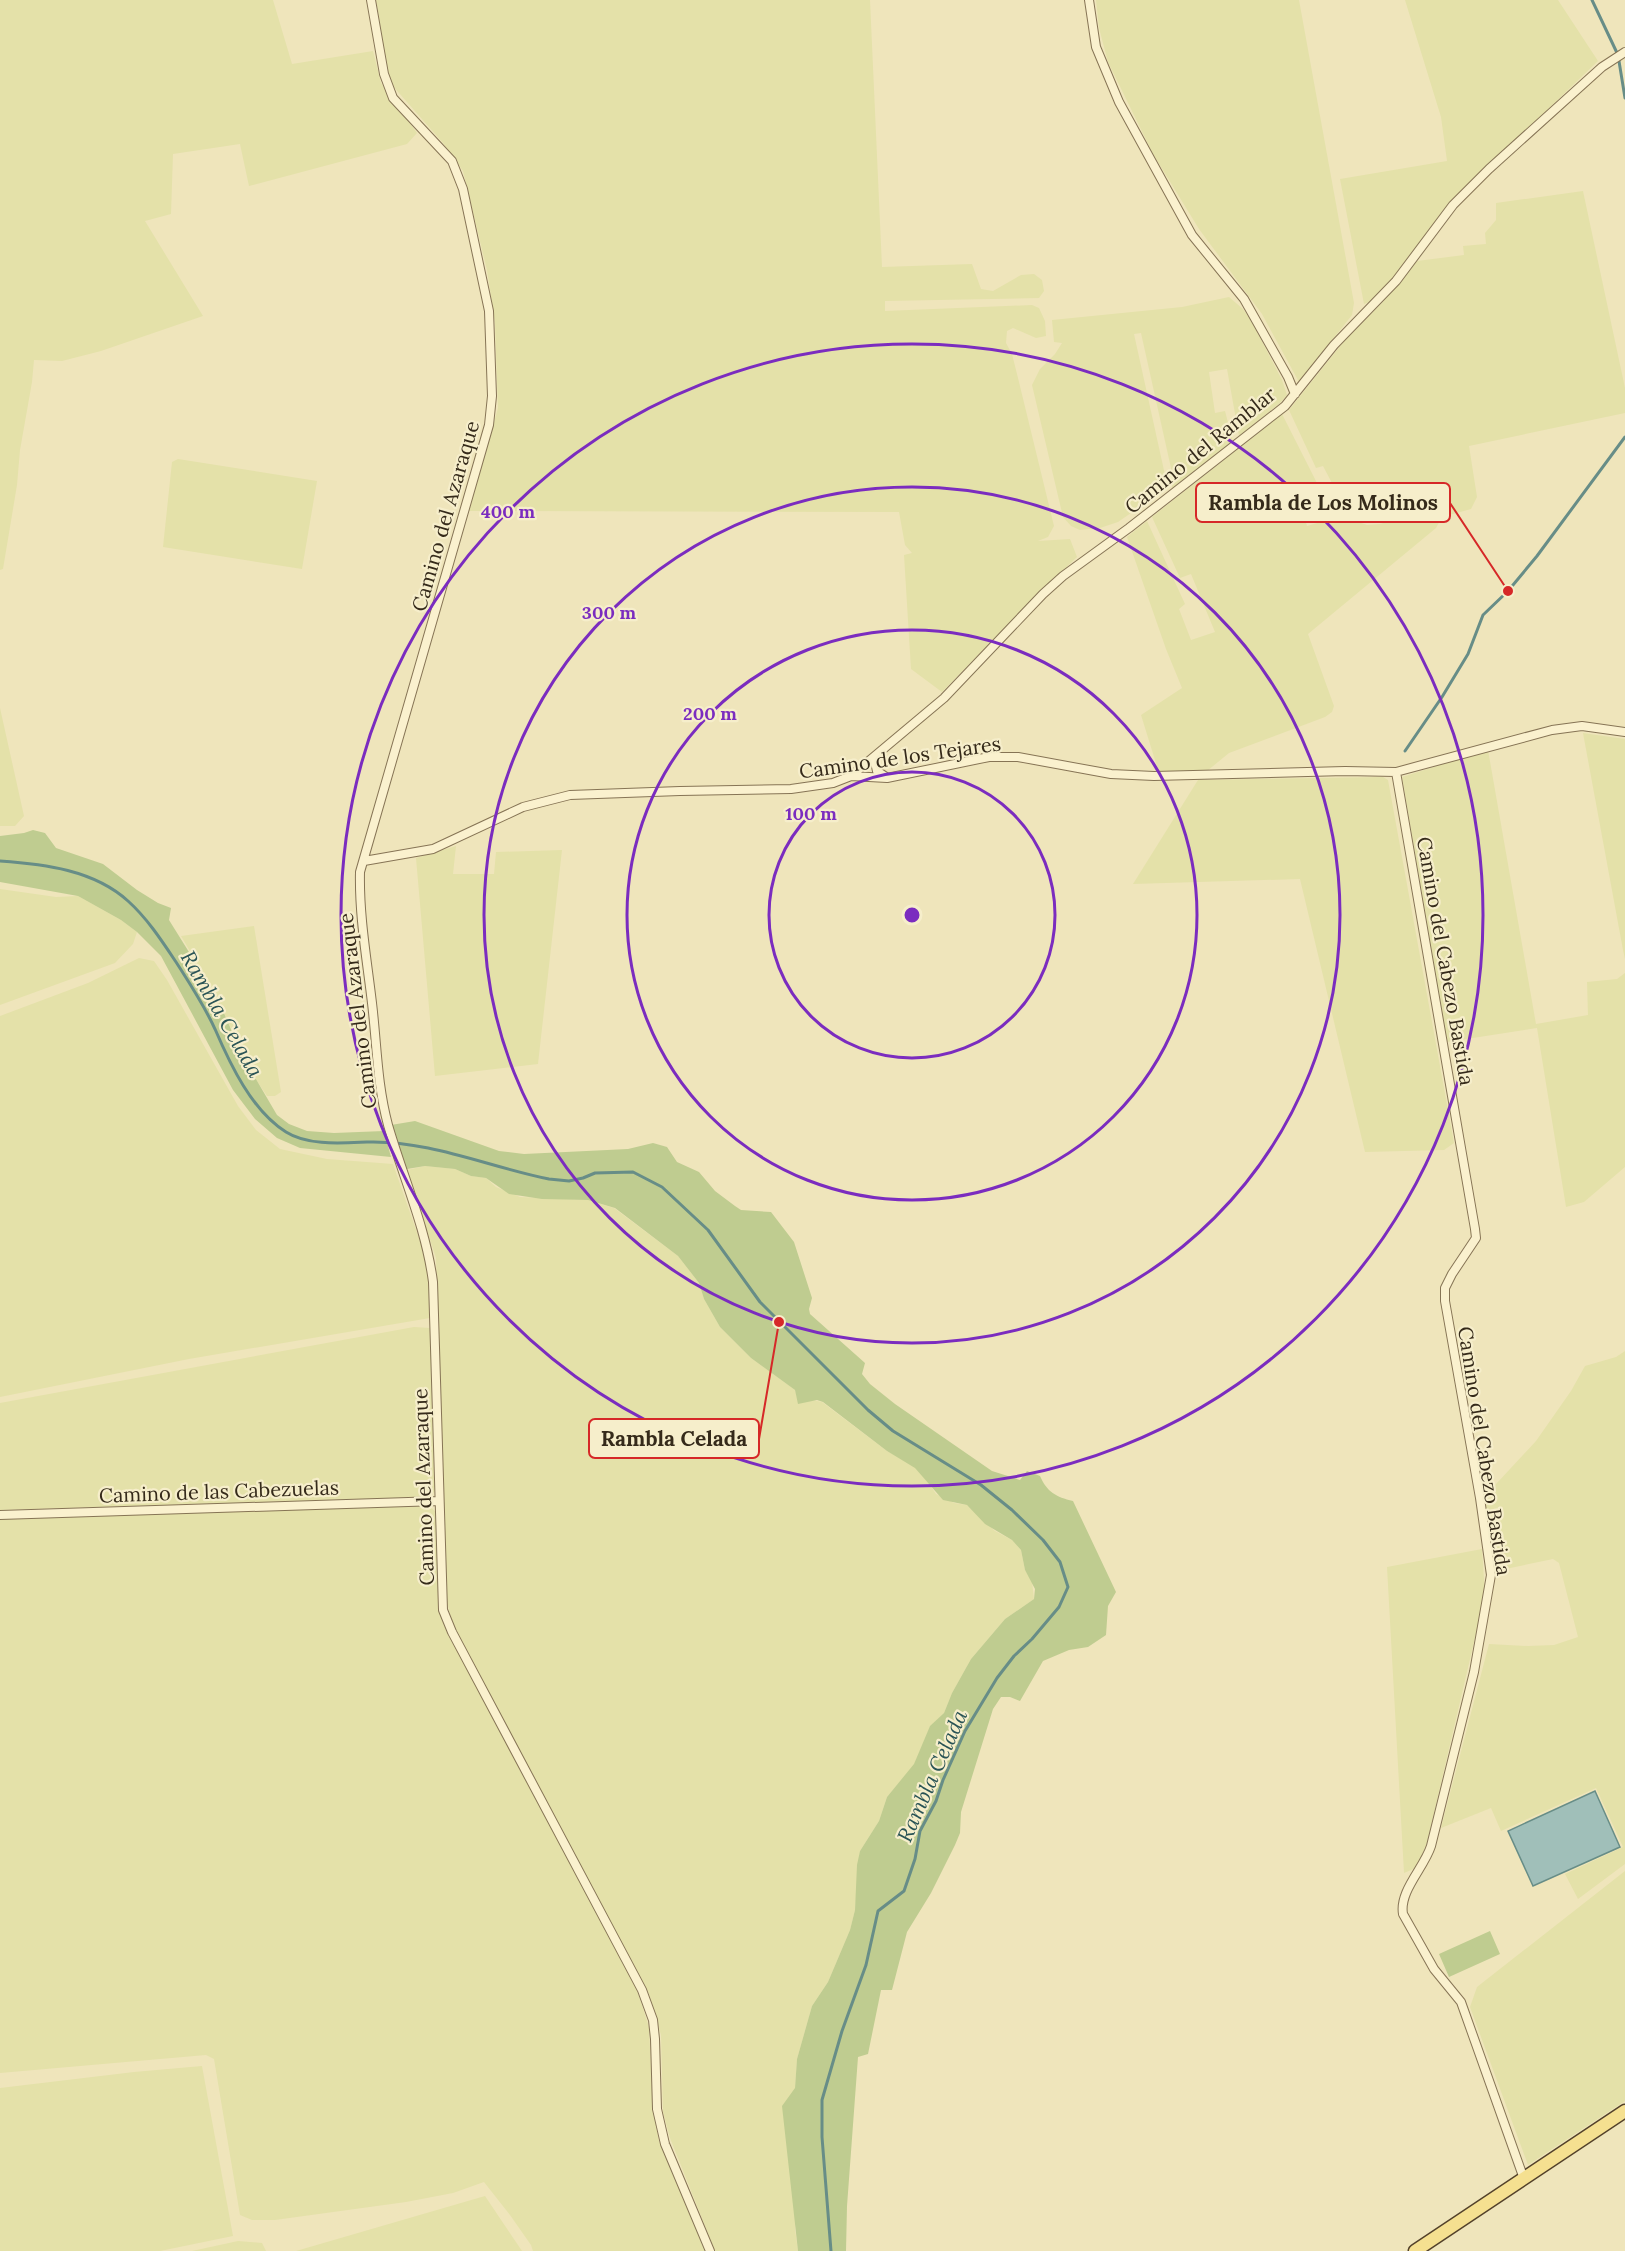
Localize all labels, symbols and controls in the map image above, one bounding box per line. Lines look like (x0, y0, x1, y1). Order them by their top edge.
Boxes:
street label: Camino del Ramblar (1119, 381, 1281, 519)
street label: Camino del Azaraque (406, 418, 484, 614)
callout: Rambla de Los Molinos (1196, 483, 1450, 522)
text: Rambla de Los Molinos (1208, 489, 1438, 516)
text: 400 m (481, 500, 535, 523)
text: 300 m (582, 601, 637, 624)
text: 200 m (683, 702, 737, 725)
street label: Camino de los Tejares (798, 730, 1002, 784)
text: 100 m (785, 802, 837, 825)
street label: Camino del Cabezo Bastida (1412, 835, 1480, 1087)
centre of rings (902, 905, 922, 925)
street label: Camino del Azaraque (333, 912, 381, 1110)
water label: Rambla Celada (175, 946, 269, 1083)
street label: Camino del Cabezo Bastida (1453, 1325, 1517, 1577)
street label: Camino del Azaraque (407, 1388, 439, 1586)
callout: Rambla Celada (589, 1419, 759, 1458)
text: Rambla Celada (601, 1425, 747, 1452)
street label: Camino de las Cabezuelas (99, 1474, 339, 1508)
water label: Rambla Celada (891, 1705, 973, 1846)

